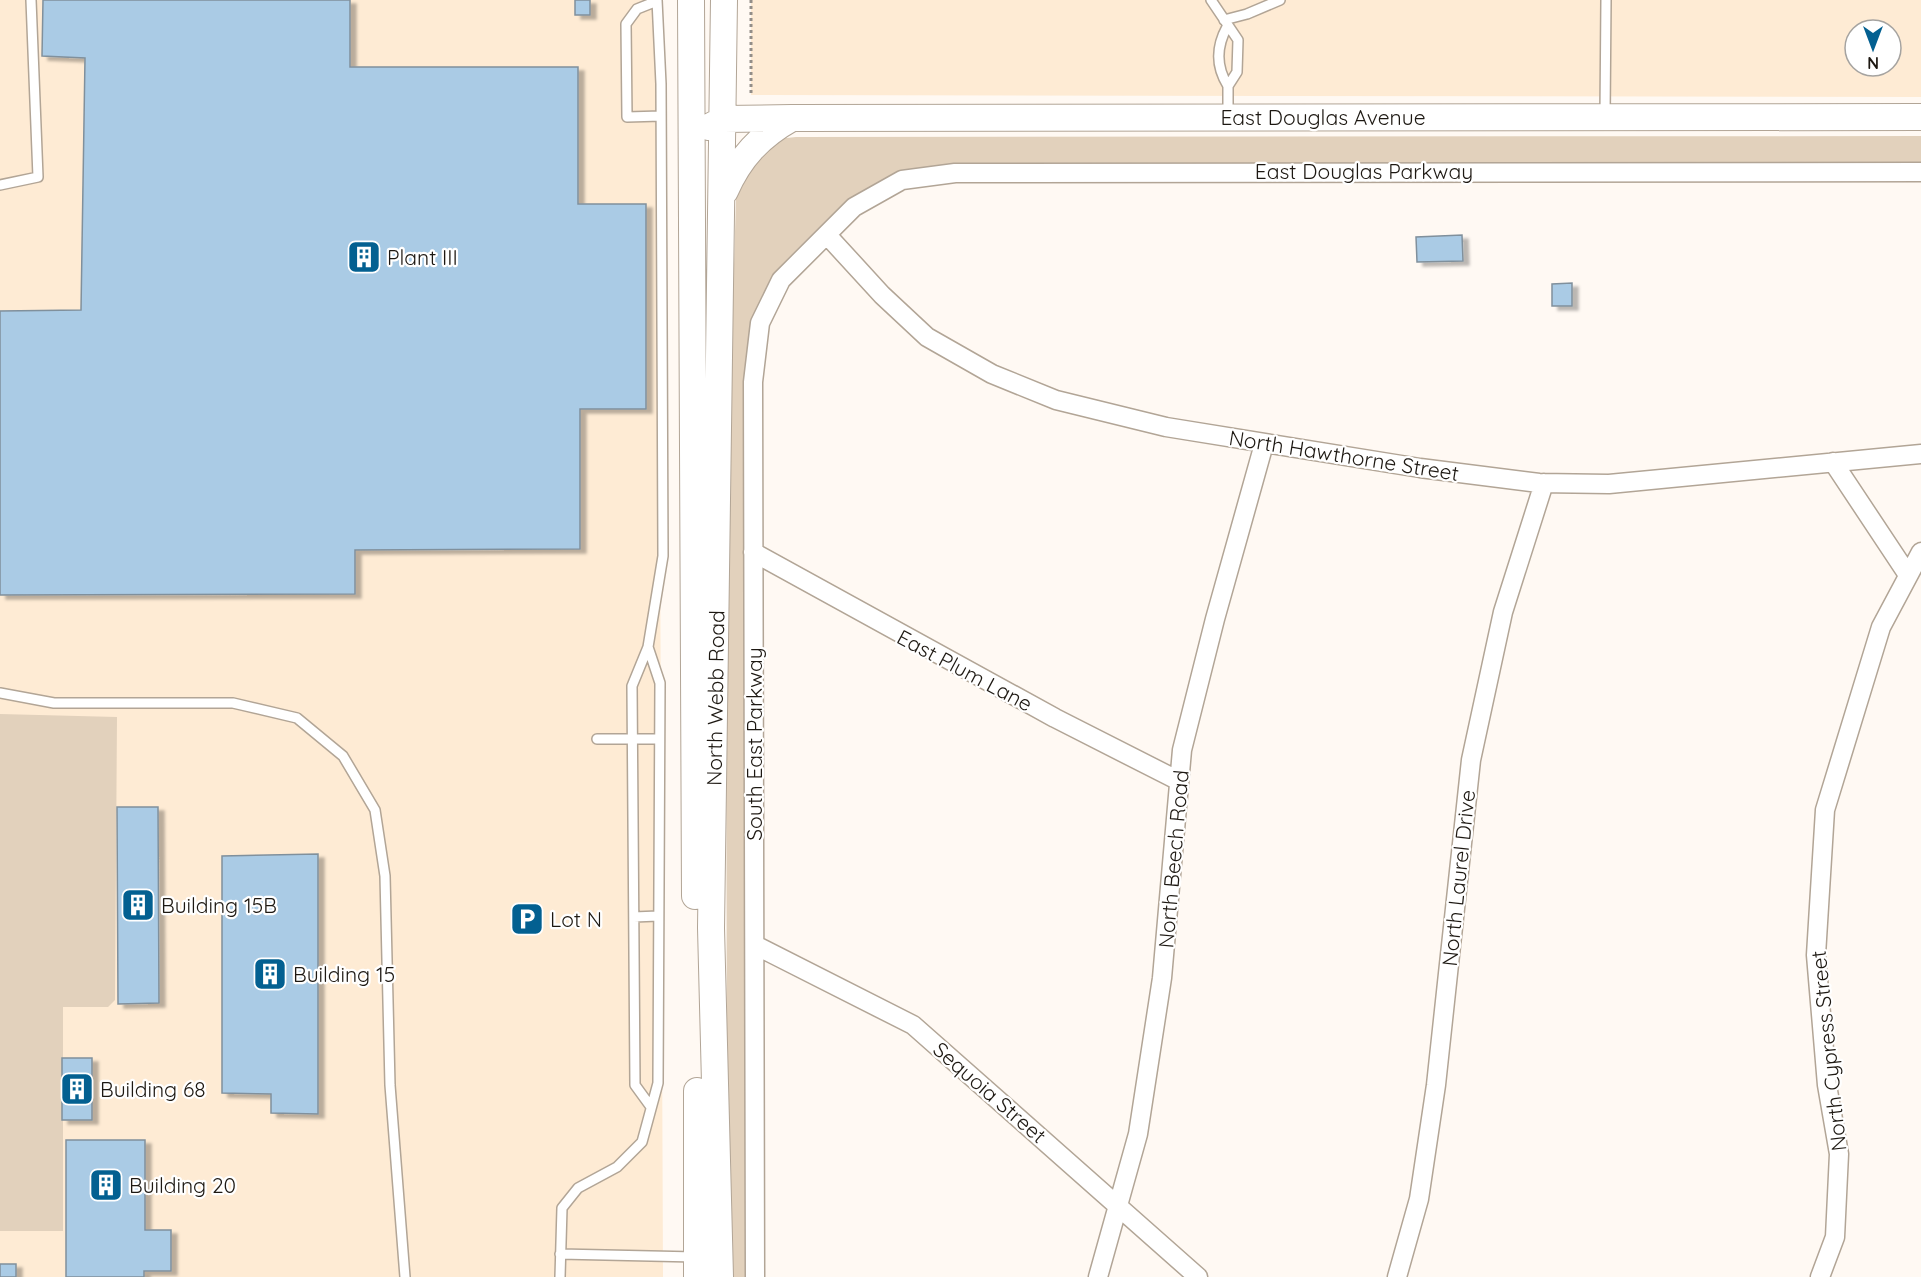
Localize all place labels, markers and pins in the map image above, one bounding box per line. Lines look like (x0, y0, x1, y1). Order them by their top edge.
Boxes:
building icon: Plant III (346, 239, 382, 275)
place label: Plant III (387, 244, 458, 270)
building icon: Building 15B (120, 887, 156, 923)
place label: Building 15B (161, 892, 277, 918)
parking icon: Lot N (509, 901, 545, 937)
place label: Lot N (550, 906, 602, 932)
building icon: Building 15 (252, 956, 288, 992)
place label: Building 15 (293, 961, 395, 987)
building icon: Building 68 (59, 1071, 95, 1107)
place label: Building 68 (100, 1076, 206, 1102)
building icon: Building 20 (88, 1167, 124, 1203)
place label: Building 20 (129, 1172, 236, 1198)

